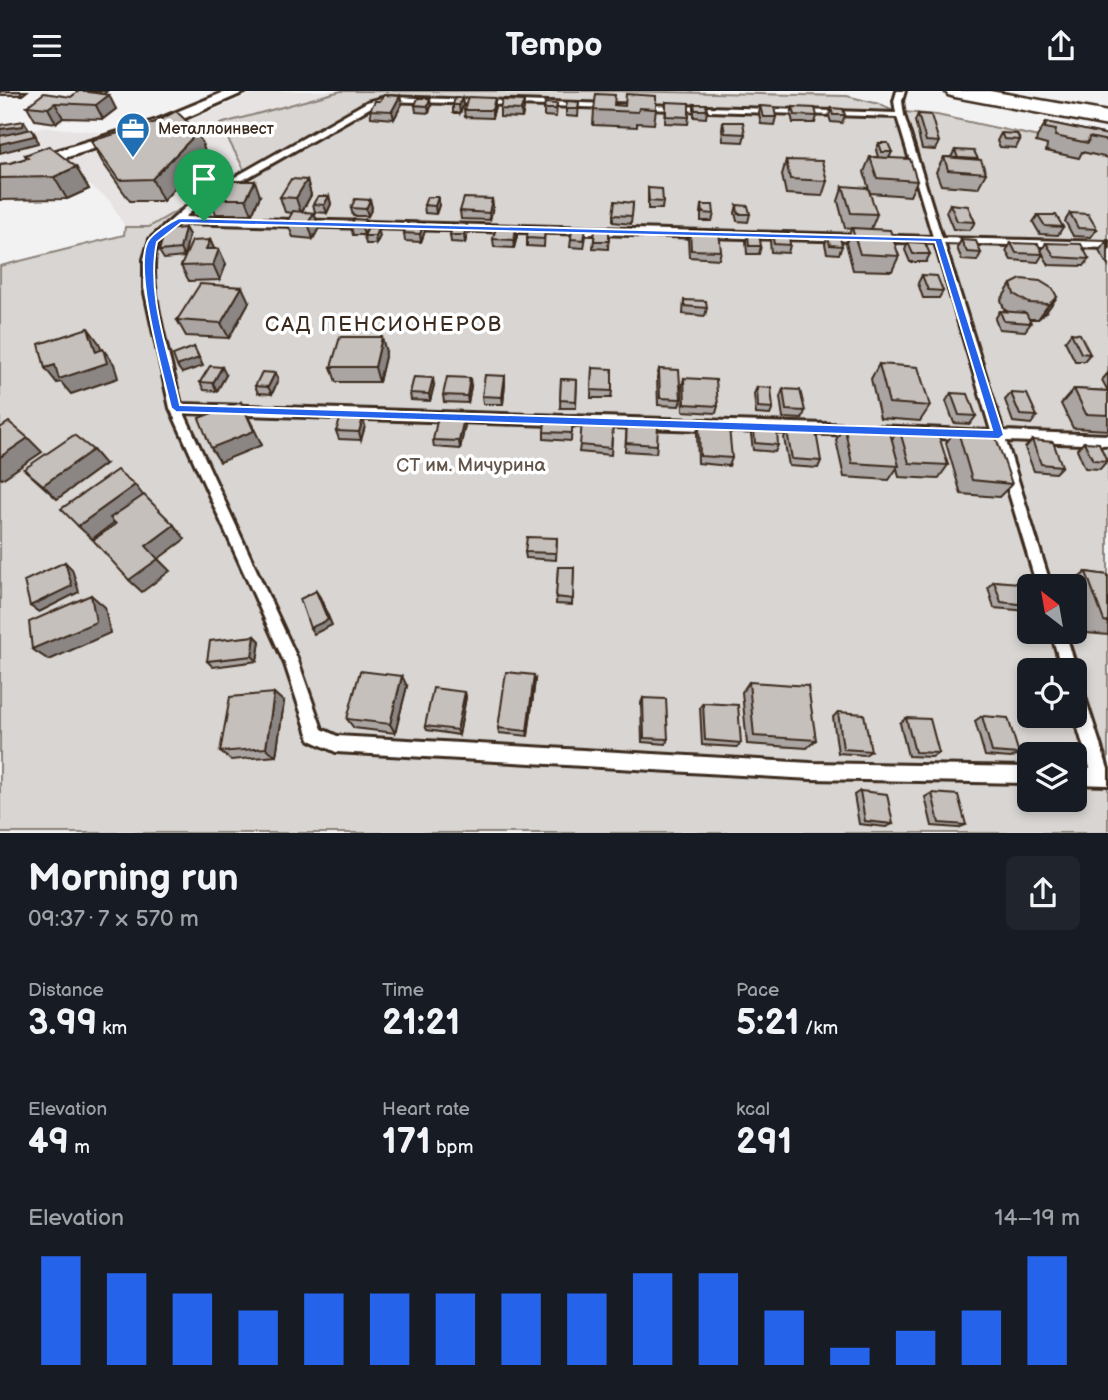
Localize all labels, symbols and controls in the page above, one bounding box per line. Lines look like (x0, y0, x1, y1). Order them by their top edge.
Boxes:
text: Tempo (506, 26, 603, 65)
icon: menu (28, 27, 66, 65)
icon: share (1042, 27, 1080, 65)
office icon: Металлоинвест (114, 110, 152, 159)
place label: Металлоинвест (158, 120, 275, 139)
pin (174, 149, 234, 221)
icon: arrive (185, 160, 223, 198)
district label: САД ПЕНСИОНЕРОВ (265, 312, 503, 337)
park label: СТ им. Мичурина (396, 454, 546, 477)
north arrow (1017, 574, 1087, 644)
map controls (1017, 574, 1087, 812)
button: locate (1017, 658, 1087, 728)
button: layers (1017, 742, 1087, 812)
text: Morning run (28, 856, 239, 901)
button: share (1006, 856, 1080, 930)
text: 09:37 · 7 × 570 m (28, 905, 199, 933)
text: Distance (28, 979, 104, 1002)
text: Time (382, 979, 424, 1002)
text: Pace (736, 979, 779, 1002)
text: 3.99 (28, 1002, 97, 1045)
text: 21:21 (382, 1002, 460, 1045)
text: 5:21 (736, 1002, 800, 1045)
text: km (97, 1017, 127, 1040)
text: /km (800, 1017, 838, 1040)
text: Elevation (28, 1098, 107, 1121)
text: Heart rate (382, 1098, 470, 1121)
text: kcal (736, 1098, 770, 1121)
text: 49 (28, 1121, 69, 1164)
text: 171 (382, 1121, 431, 1164)
text: 291 (736, 1121, 792, 1164)
text: m (69, 1136, 90, 1159)
text: bpm (431, 1136, 473, 1159)
text: Elevation (28, 1204, 124, 1232)
text: 14–19 m (994, 1204, 1080, 1232)

